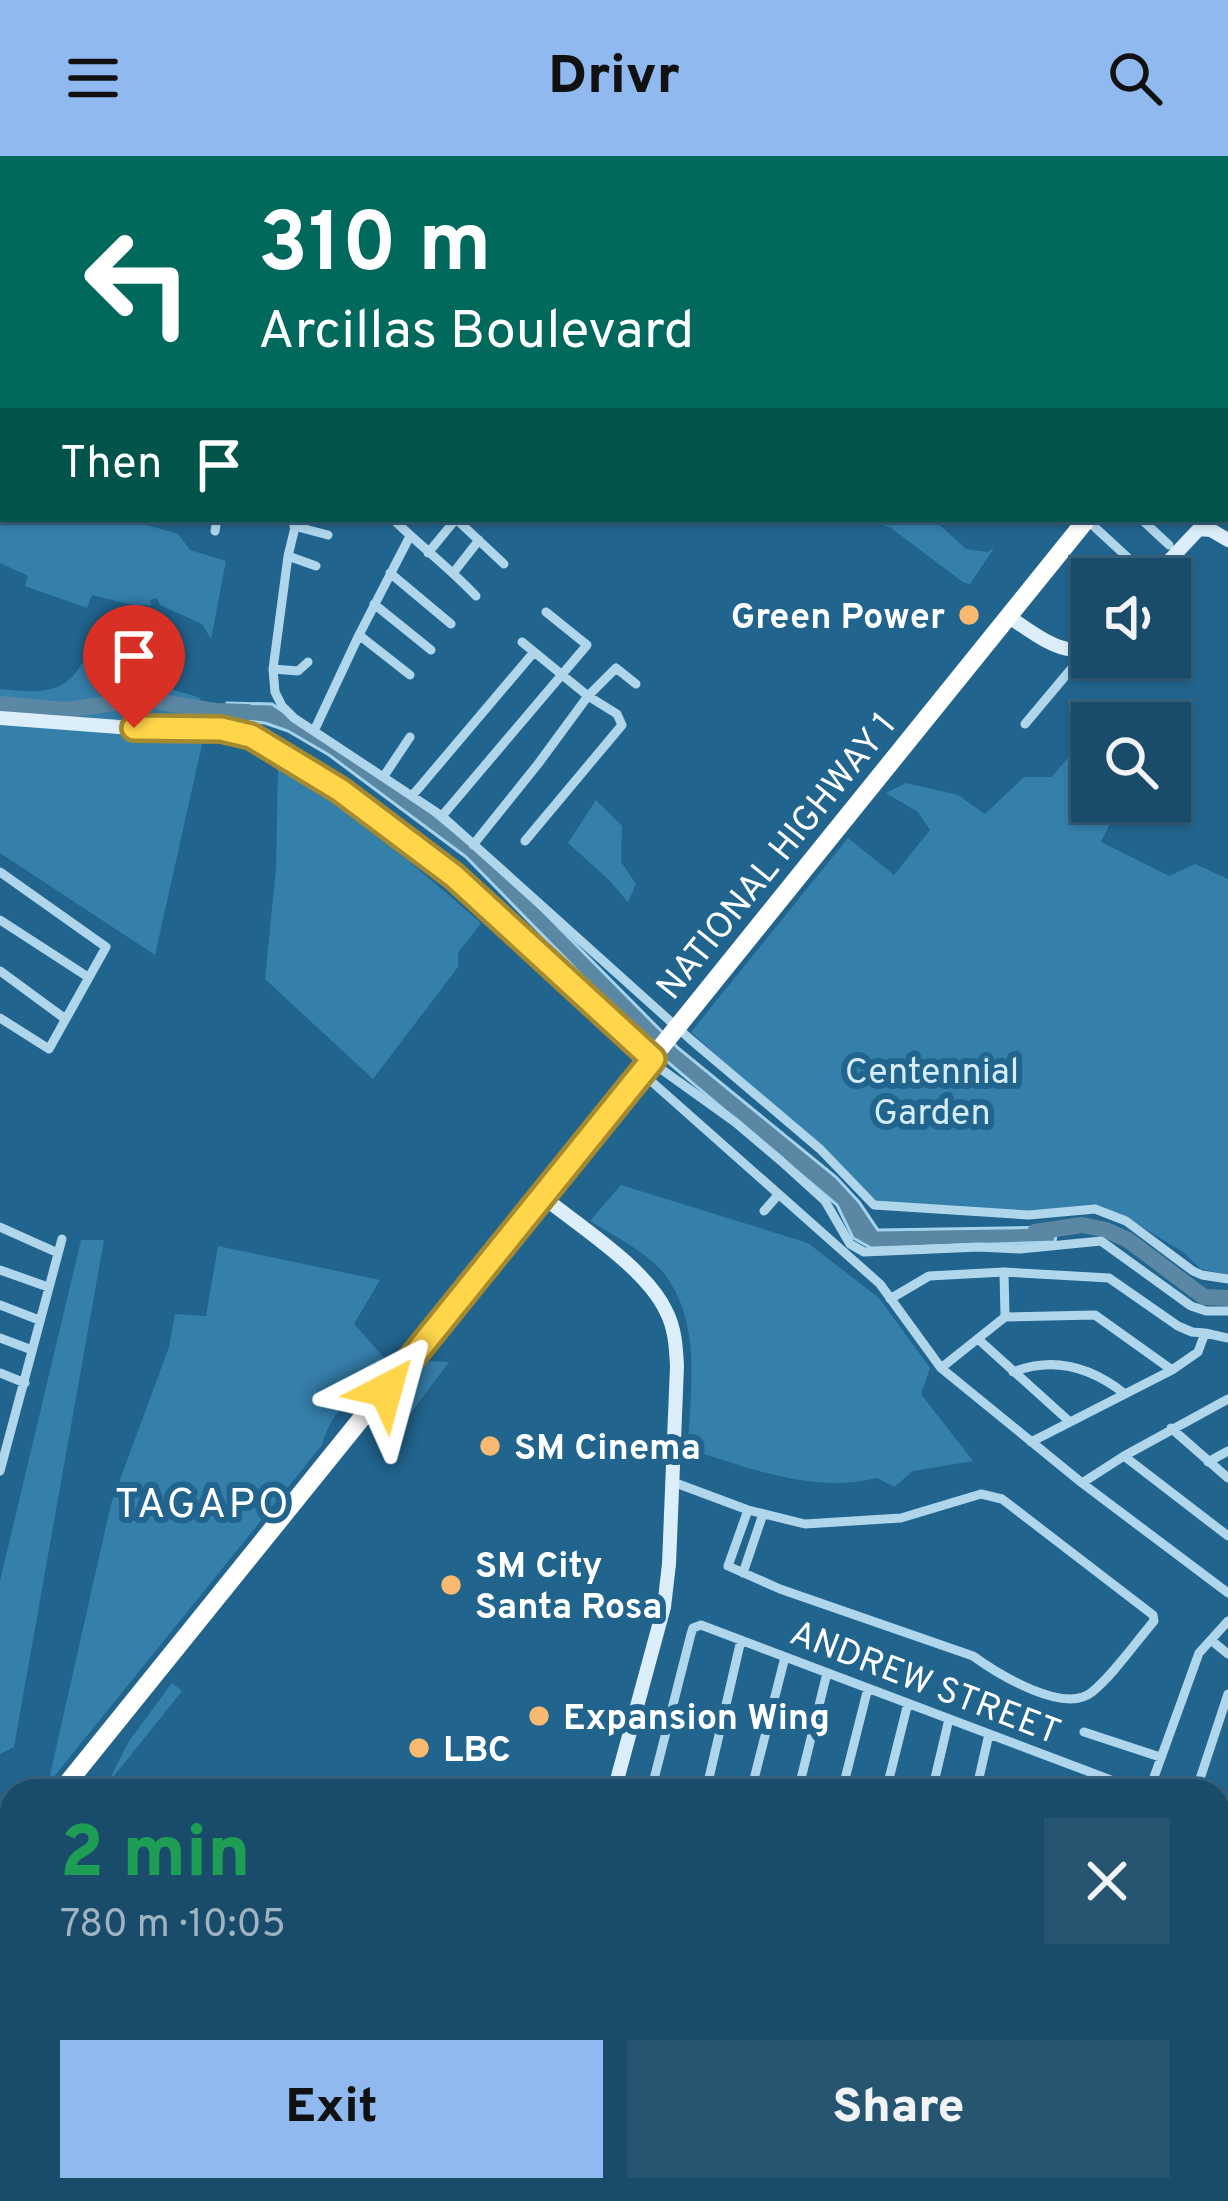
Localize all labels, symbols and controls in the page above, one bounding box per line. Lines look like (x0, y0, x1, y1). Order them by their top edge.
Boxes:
text: Drivr (548, 44, 680, 113)
icon: menu (60, 45, 126, 111)
icon: search (1102, 45, 1168, 111)
text: 310 m (258, 195, 492, 301)
icon: left (60, 204, 216, 360)
text: Arcillas Boulevard (258, 299, 694, 368)
icon: arrive (186, 432, 252, 498)
text: Then (60, 437, 162, 494)
map controls (1071, 558, 1191, 822)
button: sound (1071, 558, 1191, 678)
place label: Green Power (731, 596, 945, 642)
marker: Green Power (956, 602, 982, 628)
pin (83, 605, 185, 728)
icon: arrive (101, 623, 167, 689)
button: search (1071, 702, 1191, 822)
street label: NATIONAL HIGHWAY 1 (648, 704, 908, 1011)
park label: Centennial Garden (845, 1051, 1019, 1138)
position arrow (323, 1327, 449, 1453)
place label: SM Cinema (514, 1427, 701, 1473)
marker: SM Cinema (477, 1433, 503, 1459)
district label: TAGAPO (114, 1480, 292, 1533)
place label: SM City Santa Rosa (475, 1545, 662, 1632)
marker: SM City Santa Rosa (438, 1572, 464, 1598)
street label: ANDREW STREET (783, 1612, 1066, 1757)
place label: Expansion Wing (563, 1697, 830, 1743)
marker: Expansion Wing (526, 1703, 552, 1729)
place label: LBC (443, 1729, 511, 1775)
marker: LBC (406, 1735, 432, 1761)
text: 2 min (60, 1811, 250, 1903)
button: close (1044, 1818, 1170, 1944)
text: 780 m · 10:05 (60, 1902, 286, 1951)
button: Exit (60, 2040, 603, 2178)
button: Share (627, 2040, 1170, 2178)

